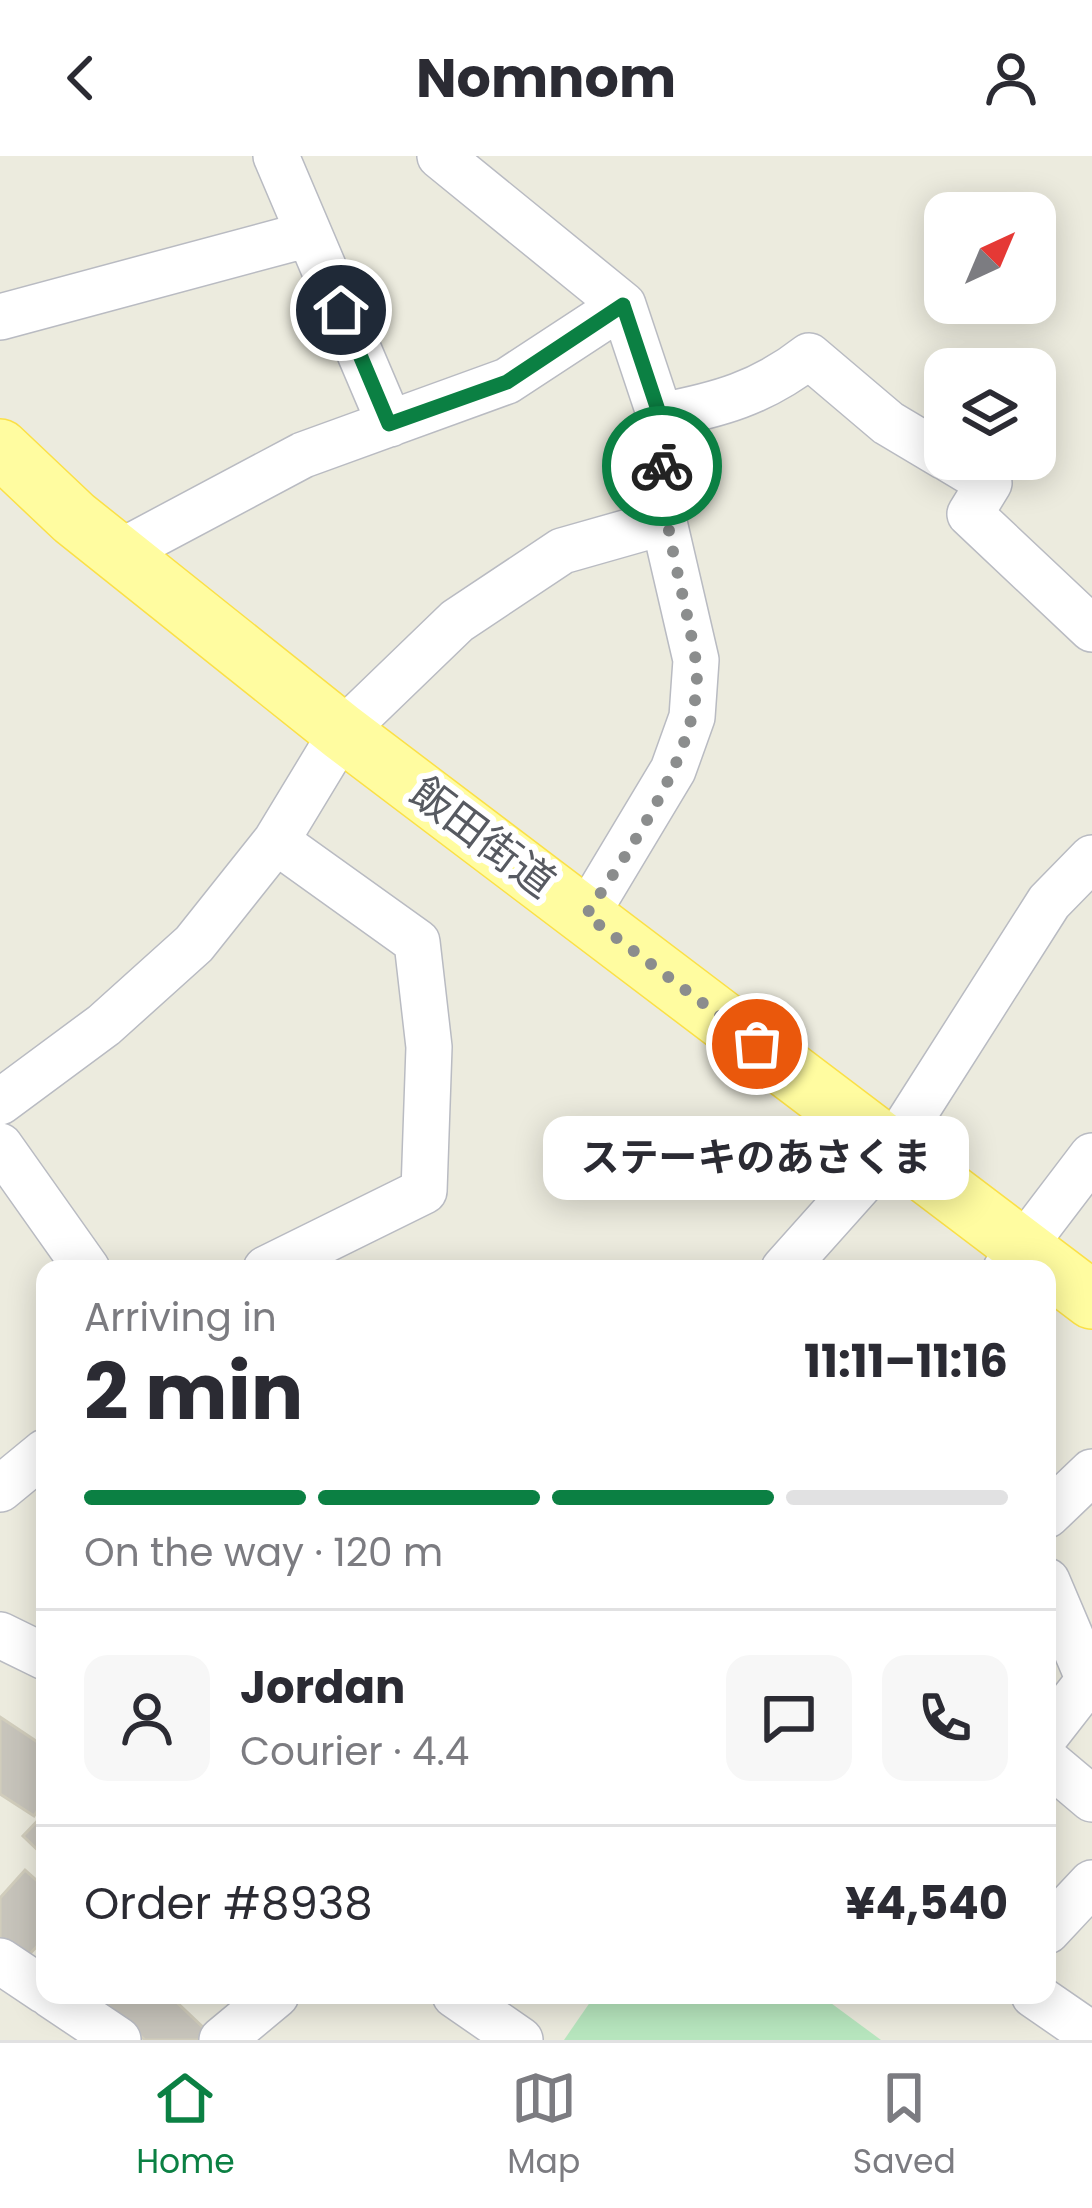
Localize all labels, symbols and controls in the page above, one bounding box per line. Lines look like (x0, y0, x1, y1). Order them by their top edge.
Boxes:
text: Nomnom (416, 40, 676, 116)
icon: back (48, 45, 114, 111)
icon: person (978, 45, 1044, 111)
north arrow (924, 192, 1056, 324)
map controls (924, 192, 1056, 480)
pin (290, 259, 392, 361)
icon: home (308, 277, 374, 343)
button: layers (924, 348, 1056, 480)
courier (602, 406, 722, 526)
icon: bike (629, 433, 695, 499)
street label: 飯田街道 (398, 763, 568, 912)
pin (706, 993, 808, 1095)
icon: bag (724, 1011, 790, 1077)
callout: ステーキのあさくま (544, 1116, 970, 1200)
text: ステーキのあさくま (580, 1130, 932, 1185)
text: Arriving in (84, 1290, 277, 1345)
text: 11:11–11:16 (804, 1330, 1008, 1393)
text: 2 min (84, 1337, 303, 1446)
text: On the way · 120 m (84, 1525, 443, 1580)
button: person (84, 1655, 210, 1781)
button: chat (726, 1655, 852, 1781)
button: phone (882, 1655, 1008, 1781)
text: Jordan (240, 1656, 405, 1719)
text: Courier · 4.4 (240, 1724, 469, 1779)
text: Order #8938 (84, 1872, 373, 1935)
text: ¥4,540 (845, 1872, 1008, 1935)
tab: Home (136, 2065, 235, 2187)
tab: Map (507, 2065, 580, 2187)
tab: Saved (853, 2065, 956, 2187)

